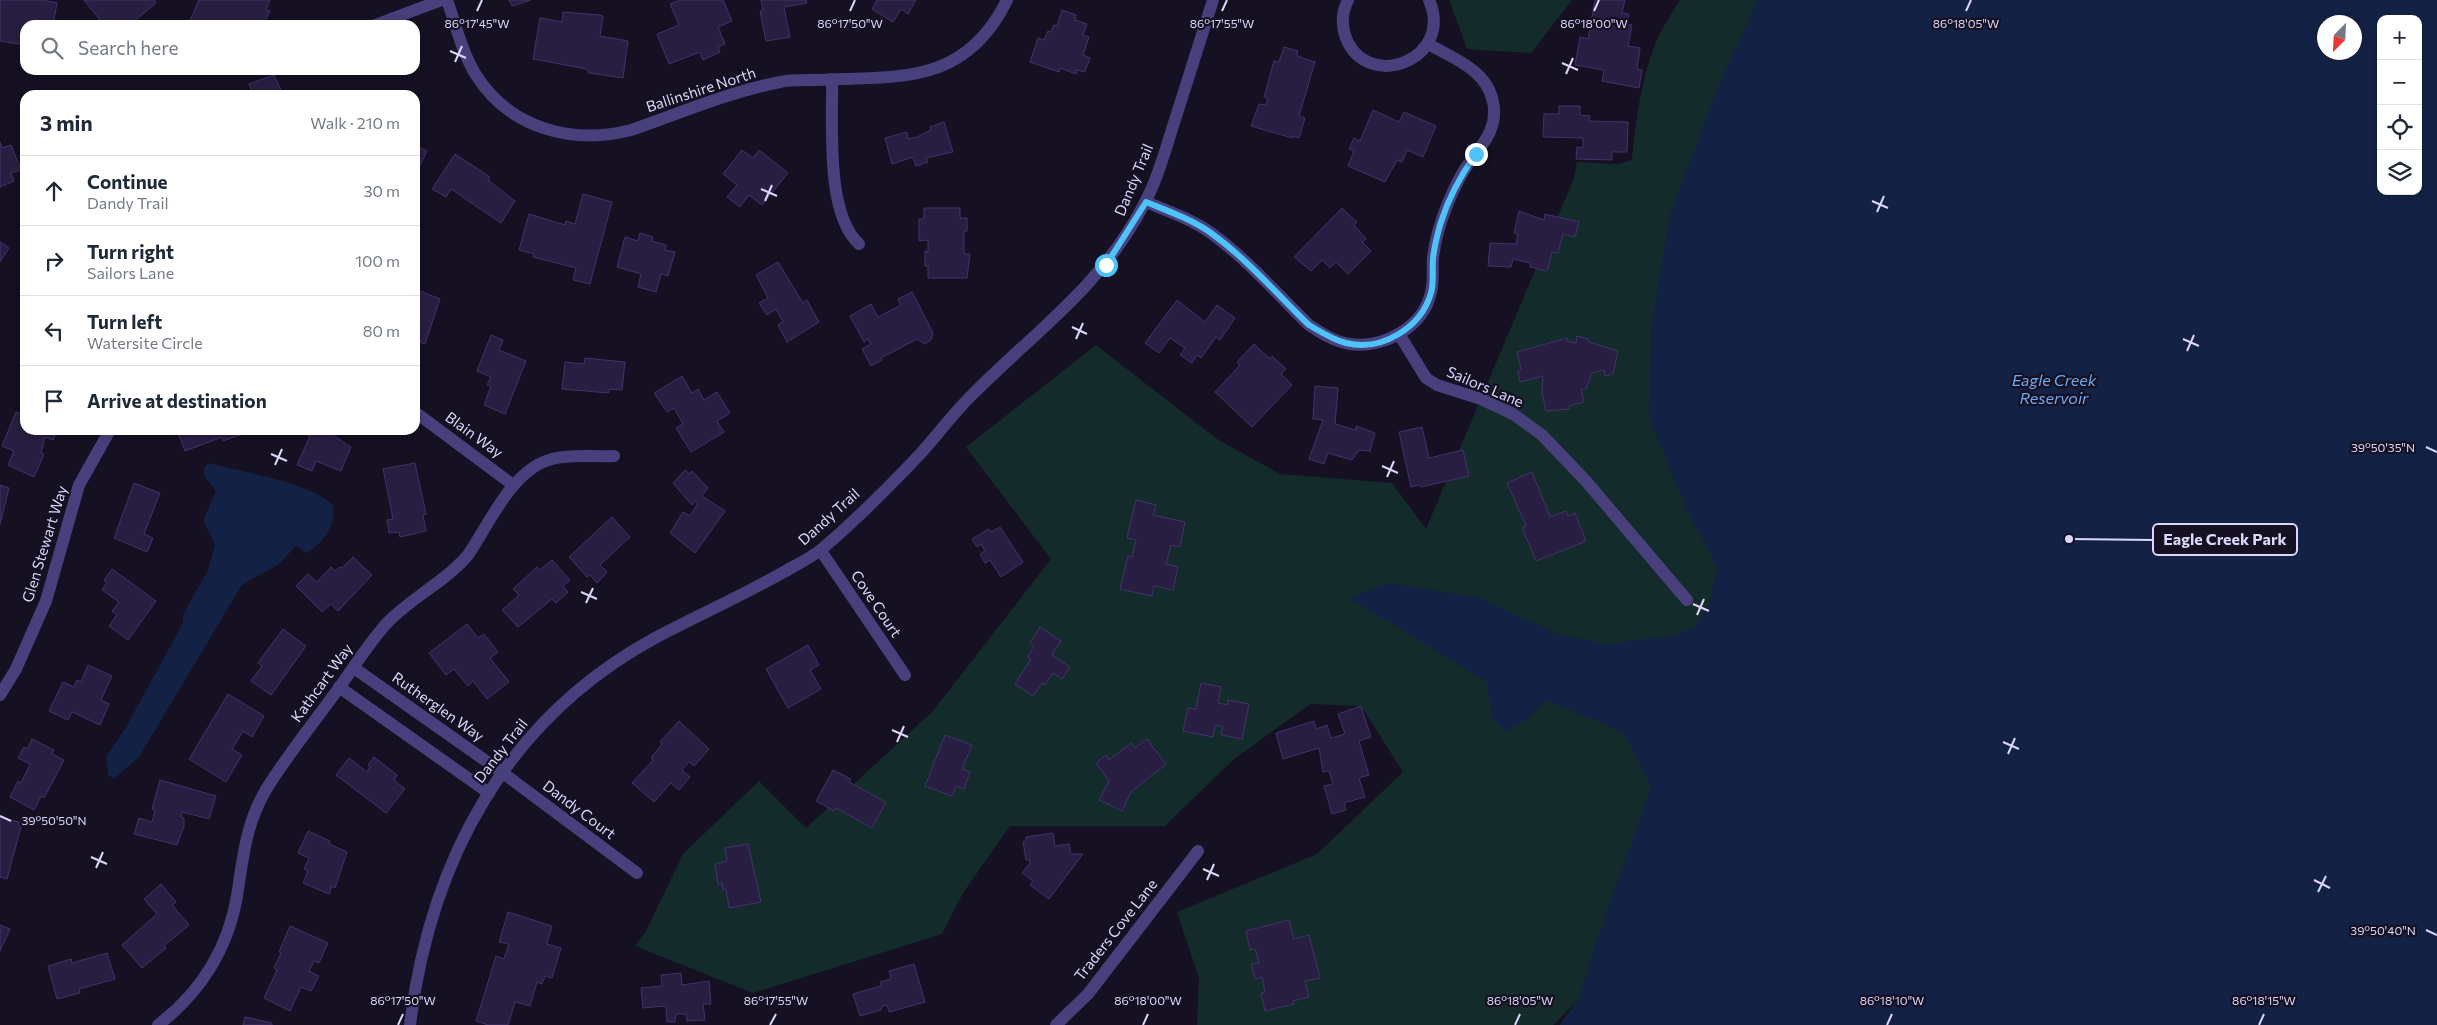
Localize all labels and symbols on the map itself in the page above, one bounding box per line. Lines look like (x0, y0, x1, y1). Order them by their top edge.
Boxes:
north arrow (2317, 15, 2362, 60)
text: 86°17'45"W (445, 16, 509, 30)
text: 86°17'50"W (817, 16, 883, 30)
text: 86°17'55"W (1190, 16, 1254, 30)
text: 86°18'00"W (1560, 16, 1628, 30)
text: 86°18'05"W (1933, 16, 1999, 30)
street label: Ballinshire North (644, 63, 758, 115)
street label: Dandy Trail (1110, 141, 1156, 218)
route end (1465, 143, 1488, 166)
route start (1095, 254, 1118, 277)
street label: Sailors Lane (1444, 362, 1527, 410)
water label: Eagle Creek Reservoir (2012, 370, 2097, 407)
street label: Blain Way (442, 407, 507, 461)
text: 39°50'35"N (2351, 440, 2415, 454)
street label: Glen Stewart Way (18, 483, 70, 604)
street label: Dandy Trail (794, 484, 863, 549)
callout: Eagle Creek Park (2153, 524, 2297, 555)
text: Eagle Creek Park (2163, 529, 2288, 548)
street label: Cove Court (848, 567, 906, 640)
street label: Kathcart Way (287, 639, 356, 725)
street label: Rutherglen Way (389, 668, 488, 745)
street label: Dandy Trail (470, 715, 531, 786)
street label: Dandy Court (540, 776, 620, 842)
text: 39°50'50"N (21, 813, 87, 827)
street label: Traders Cove Lane (1070, 875, 1161, 984)
text: 39°50'40"N (2350, 923, 2416, 937)
text: 86°17'50"W (370, 993, 436, 1007)
text: 86°17'55"W (744, 993, 808, 1007)
text: 86°18'00"W (1114, 993, 1182, 1007)
text: 86°18'05"W (1487, 993, 1553, 1007)
text: 86°18'10"W (1860, 993, 1924, 1007)
text: 86°18'15"W (2232, 993, 2296, 1007)

